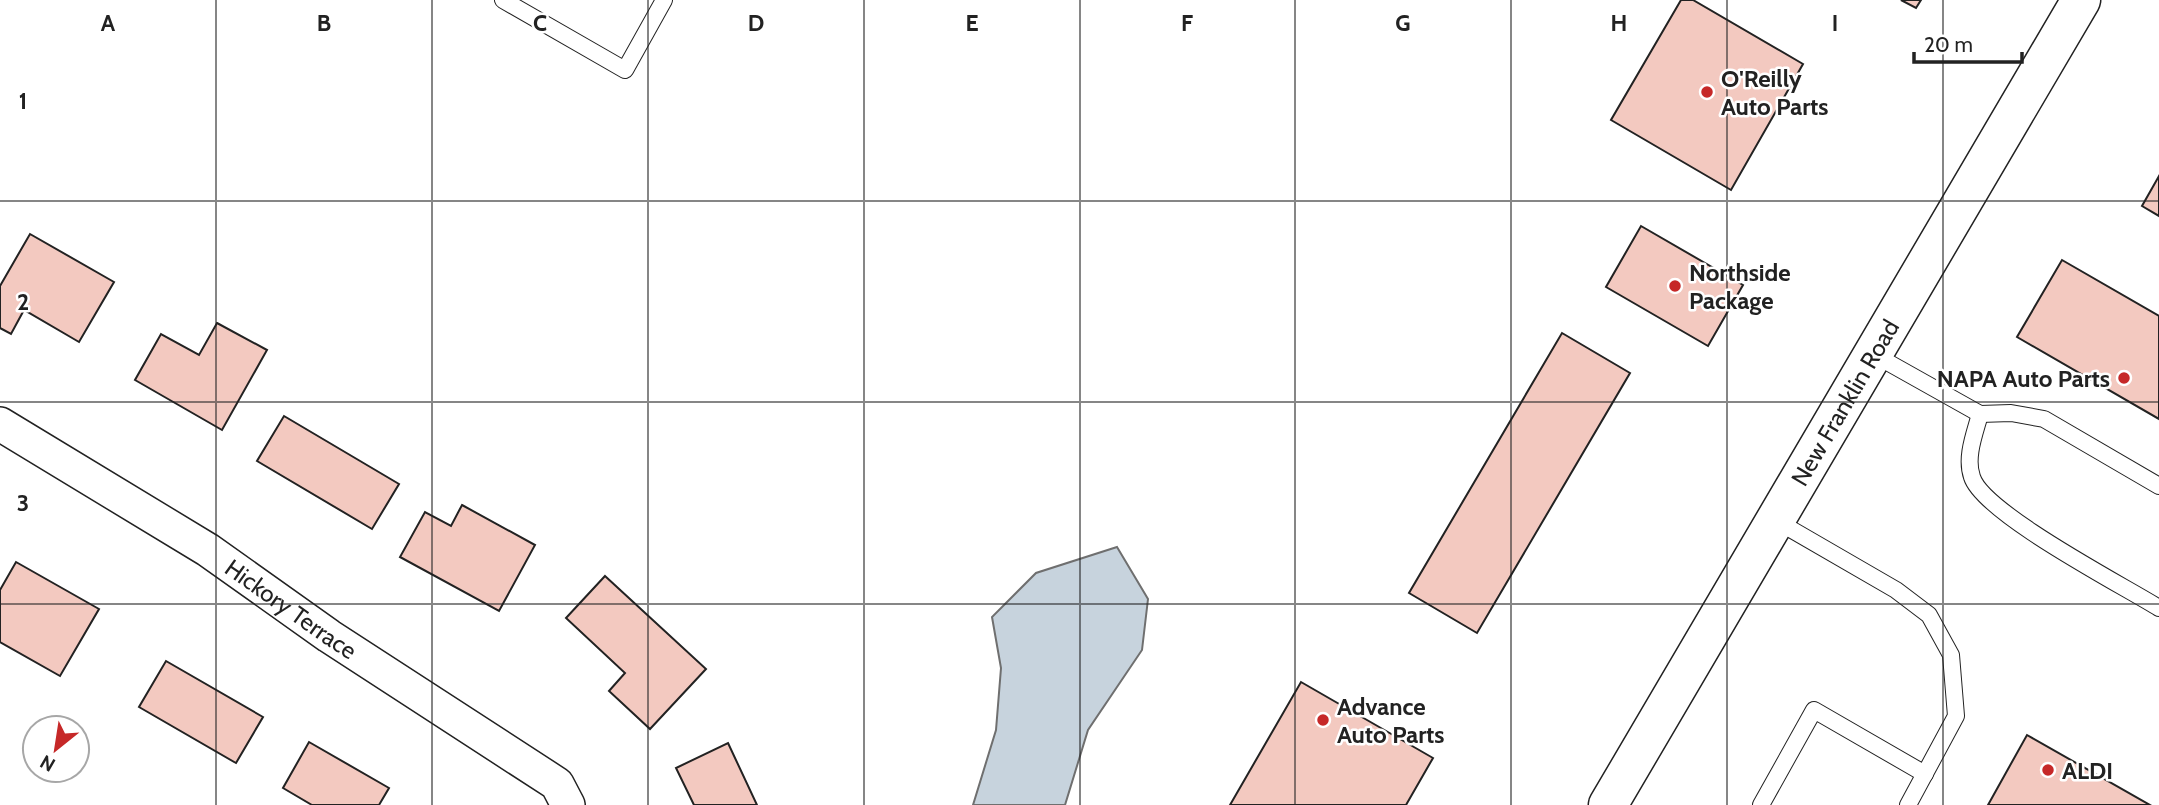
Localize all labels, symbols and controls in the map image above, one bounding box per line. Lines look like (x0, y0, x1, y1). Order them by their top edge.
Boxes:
text: A (101, 9, 116, 37)
text: B (317, 9, 331, 37)
text: C (533, 9, 547, 37)
text: D (748, 9, 764, 37)
text: E (965, 9, 979, 37)
text: F (1181, 9, 1193, 37)
text: G (1395, 9, 1411, 37)
text: H (1611, 9, 1627, 37)
text: I (1832, 9, 1838, 37)
scale bar (1914, 21, 2022, 65)
text: 20 m (1924, 32, 1973, 57)
place label: O'Reilly Auto Parts (1721, 64, 1828, 121)
marker: O'Reilly Auto Parts (1699, 84, 1715, 100)
text: 1 (19, 87, 27, 115)
place label: Northside Package (1689, 258, 1791, 315)
marker: Northside Package (1667, 278, 1683, 294)
text: 2 (17, 288, 29, 316)
street label: New Franklin Road (1784, 314, 1905, 491)
place label: NAPA Auto Parts (1937, 364, 2110, 393)
marker: NAPA Auto Parts (2116, 370, 2132, 386)
text: 3 (17, 489, 29, 517)
street label: Hickory Terrace (220, 553, 362, 665)
place label: Advance Auto Parts (1337, 692, 1444, 749)
marker: Advance Auto Parts (1315, 712, 1331, 728)
north arrow (21, 714, 91, 784)
text: N (36, 750, 59, 777)
place label: ALDI (2062, 756, 2113, 785)
marker: ALDI (2040, 762, 2056, 778)

